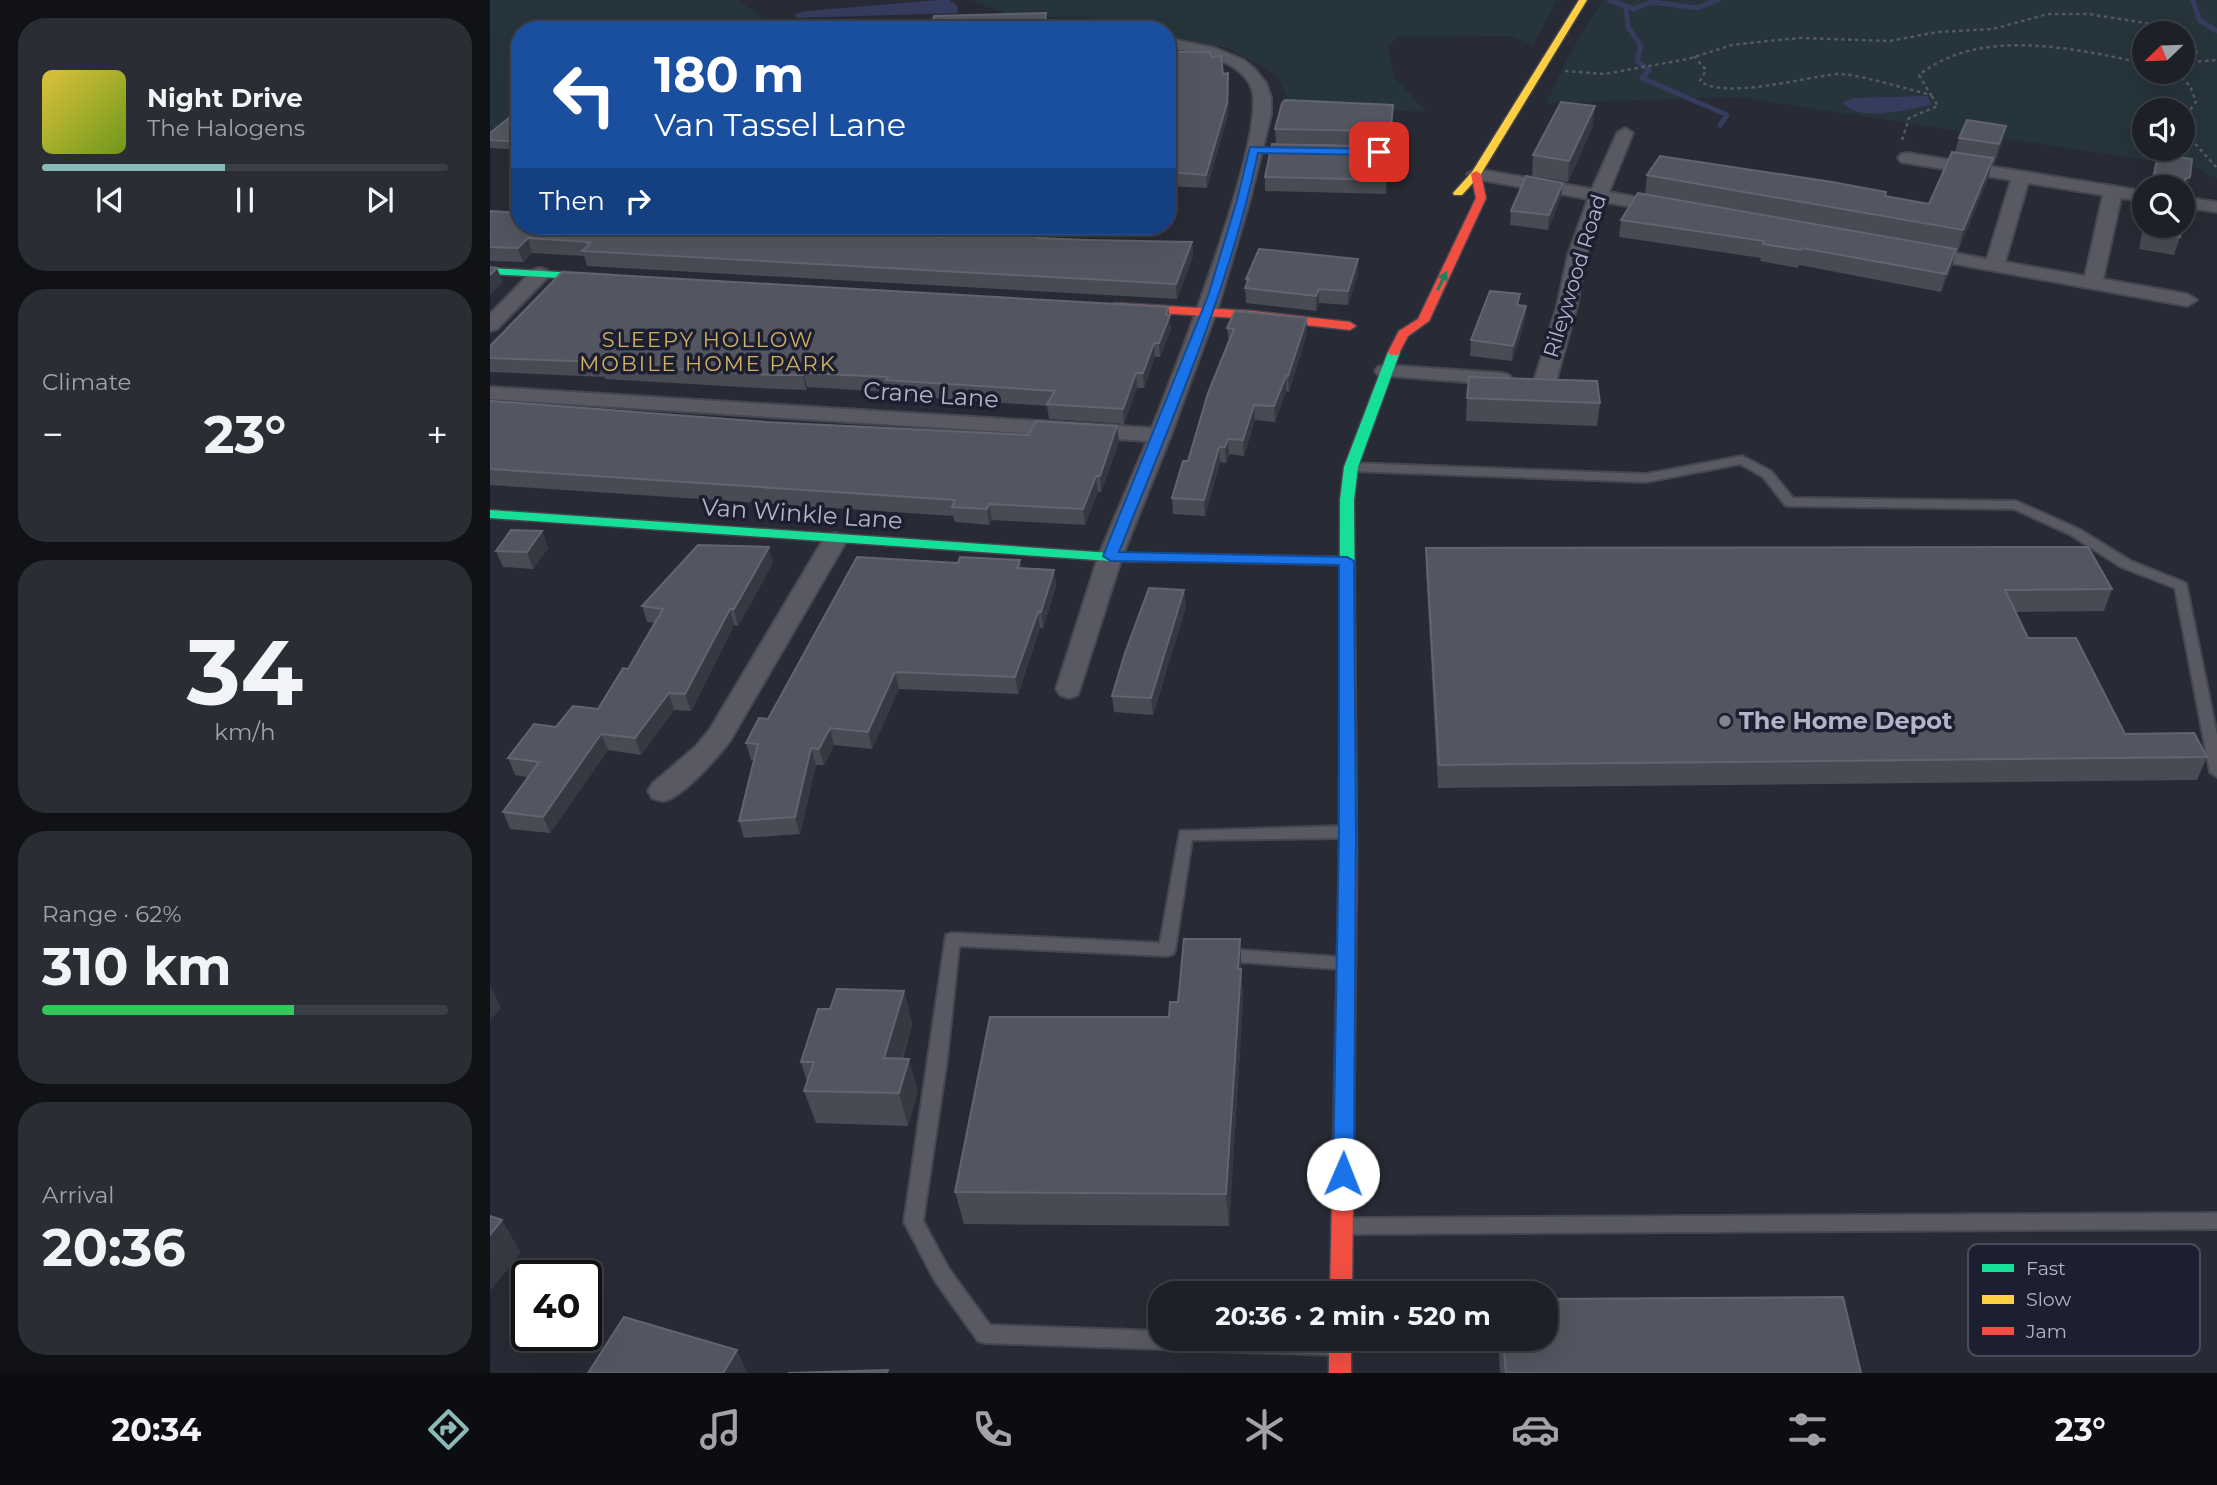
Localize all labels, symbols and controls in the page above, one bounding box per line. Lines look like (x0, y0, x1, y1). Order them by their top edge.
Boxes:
north arrow (2132, 21, 2194, 84)
map controls (2132, 21, 2195, 238)
text: 180 m (654, 45, 804, 104)
icon: left (539, 49, 630, 140)
text: Night Drive (147, 82, 303, 114)
button: sound (2132, 98, 2195, 161)
text: Van Tassel Lane (654, 105, 906, 144)
text: The Halogens (147, 114, 305, 142)
pin (1349, 122, 1409, 182)
icon: arrive (1360, 133, 1398, 171)
button: search (2132, 175, 2195, 238)
icon: previous (91, 181, 129, 219)
icon: pause (226, 181, 264, 219)
icon: next (361, 181, 399, 219)
icon: right (619, 182, 657, 220)
text: Then (539, 185, 605, 217)
street label: Rileywood Road (1538, 191, 1611, 361)
one-way arrow (1436, 271, 1448, 291)
district label: SLEEPY HOLLOW MOBILE HOME PARK (579, 327, 837, 376)
text: Climate (42, 368, 131, 396)
street label: Crane Lane (862, 375, 1000, 414)
text: 23° (204, 403, 286, 466)
text: − (42, 411, 64, 458)
text: + (426, 411, 448, 458)
street label: Van Winkle Lane (700, 492, 904, 535)
text: 34 (187, 617, 303, 728)
place label: The Home Depot (1739, 706, 1953, 735)
marker: The Home Depot (1717, 713, 1733, 729)
text: km/h (214, 718, 276, 746)
text: Range · 62% (42, 900, 182, 928)
text: 310 km (42, 935, 232, 998)
position arrow (1306, 1137, 1380, 1211)
text: Arrival (42, 1181, 115, 1209)
text: 20:36 (42, 1216, 186, 1279)
legend (1968, 1244, 2200, 1356)
text: Fast (2026, 1257, 2066, 1280)
speed limit sign: 40 (511, 1260, 602, 1351)
text: Slow (2026, 1288, 2071, 1311)
text: 20:36 · 2 min · 520 m (1215, 1300, 1491, 1332)
text: Jam (2025, 1320, 2067, 1343)
icon: directions (424, 1405, 473, 1454)
icon: music (696, 1405, 745, 1454)
icon: phone (968, 1405, 1017, 1454)
icon: climate (1240, 1405, 1289, 1454)
icon: car (1511, 1405, 1560, 1454)
icon: filters (1783, 1405, 1832, 1454)
text: 20:34 (111, 1410, 201, 1449)
text: 23° (2055, 1410, 2106, 1449)

